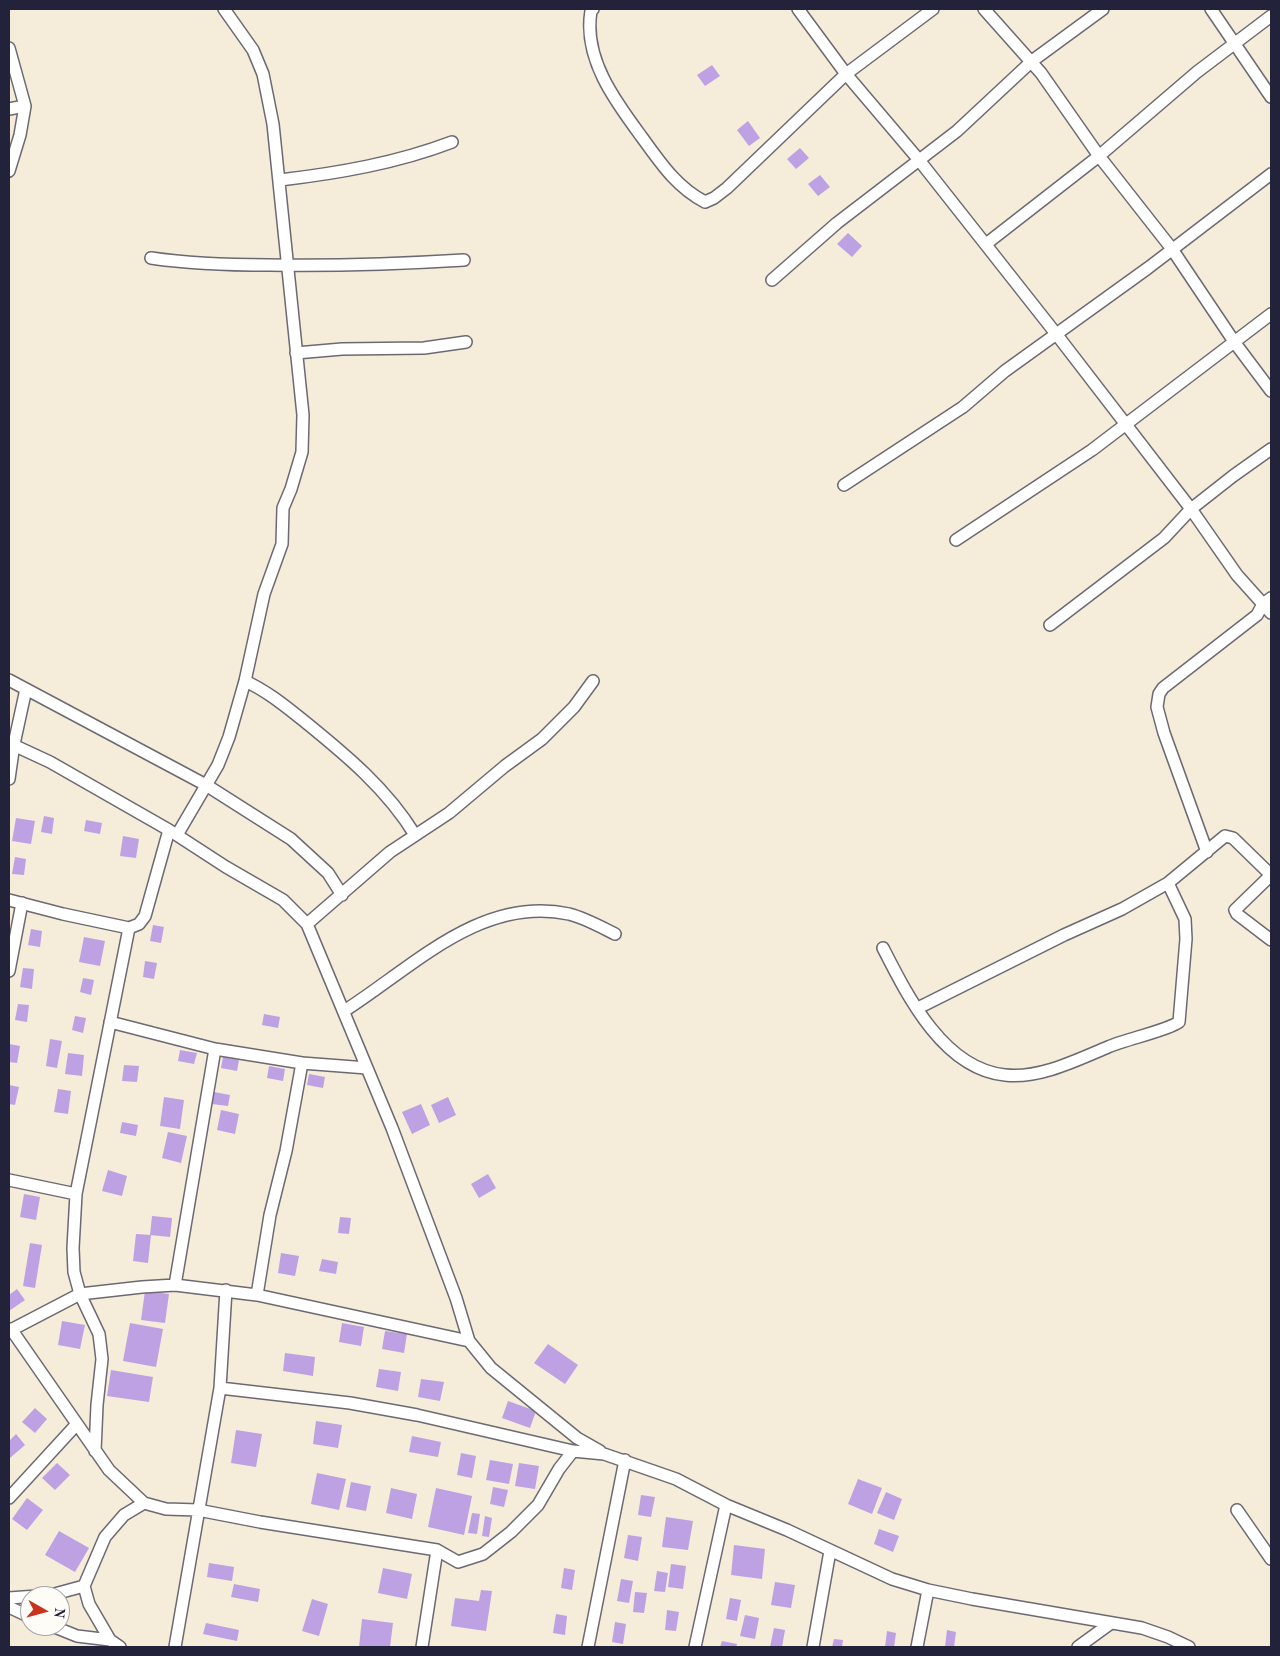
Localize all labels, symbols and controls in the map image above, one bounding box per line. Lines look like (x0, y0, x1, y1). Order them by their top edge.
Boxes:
north arrow (20, 1586, 70, 1636)
text: N (51, 1607, 66, 1619)

